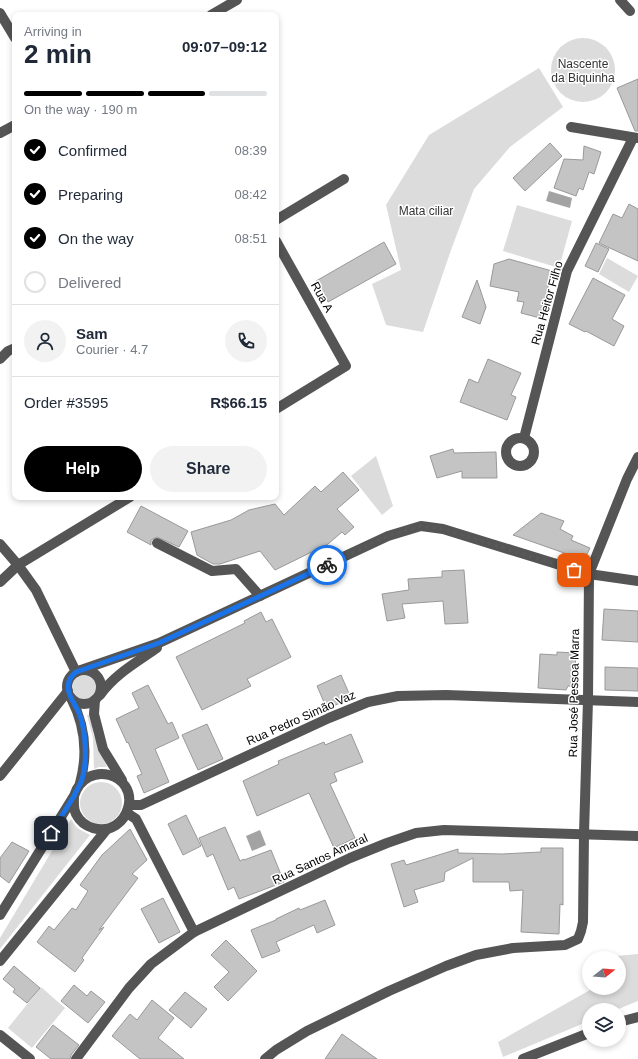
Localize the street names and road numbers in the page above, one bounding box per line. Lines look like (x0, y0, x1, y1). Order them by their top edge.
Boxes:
street label: Rua Heitor Filho (528, 259, 566, 347)
street label: Rua A (308, 279, 336, 315)
street label: Rua José Pessoa Marra (566, 628, 582, 757)
street label: Rua Pedro Simão Vaz (244, 688, 358, 748)
street label: Rua Santos Amaral (270, 831, 370, 887)

